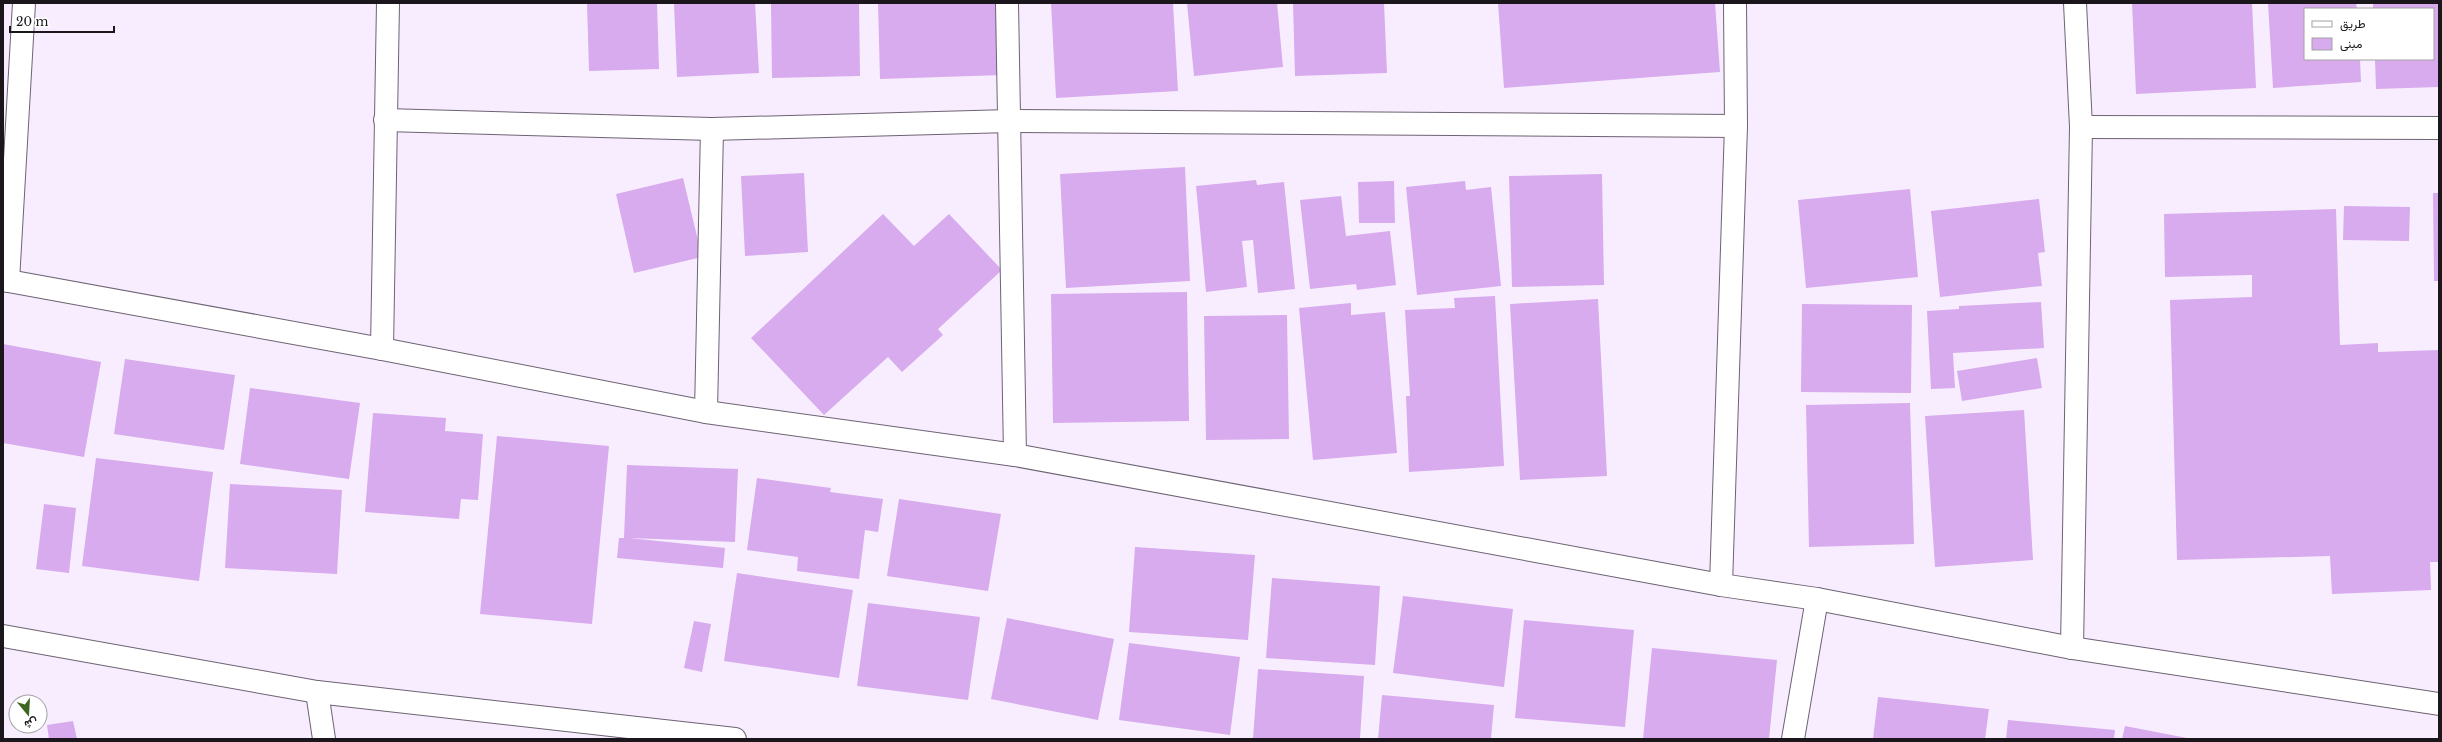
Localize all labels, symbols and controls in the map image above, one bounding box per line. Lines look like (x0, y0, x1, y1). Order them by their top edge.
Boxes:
scale bar (10, 8, 114, 34)
legend (2304, 8, 2434, 60)
text: 20 m (16, 14, 48, 29)
text: طريق (2340, 16, 2366, 32)
text: مبنى (2340, 36, 2362, 52)
north arrow (8, 694, 48, 734)
text: ش (23, 715, 40, 732)

